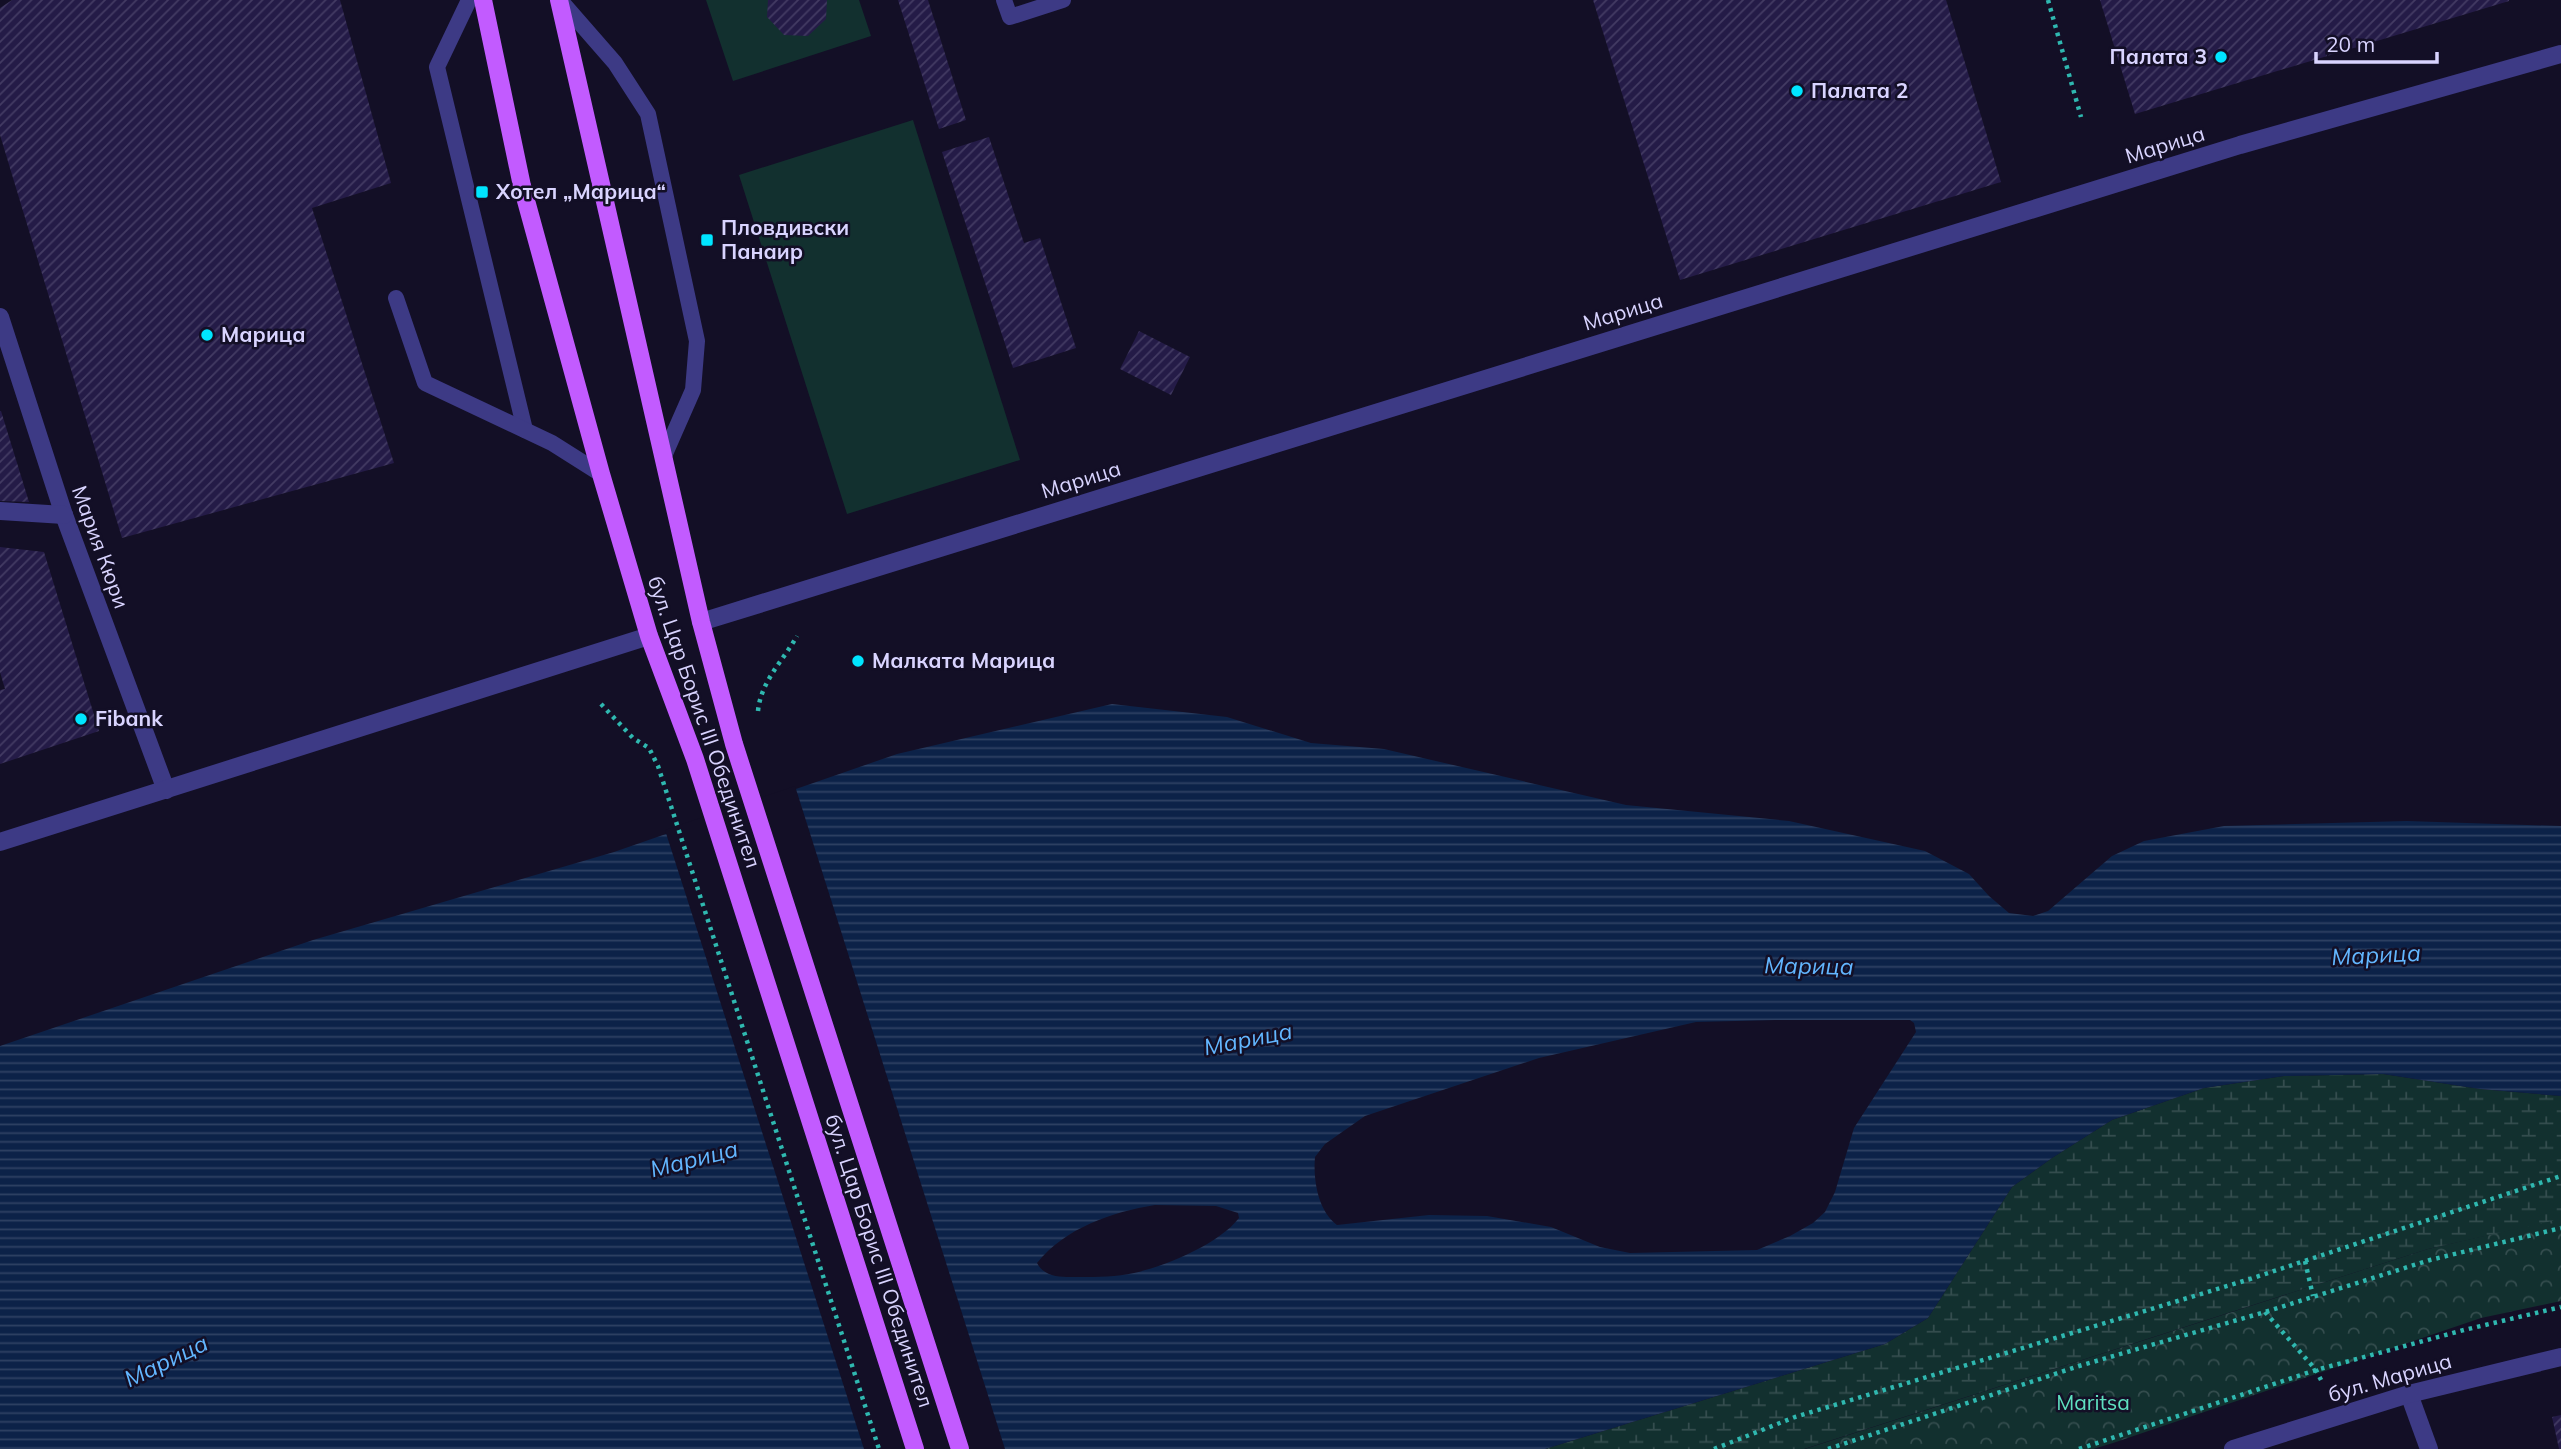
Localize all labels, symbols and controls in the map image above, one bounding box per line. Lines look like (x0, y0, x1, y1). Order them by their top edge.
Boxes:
scale bar (2316, 21, 2437, 65)
text: 20 m (2326, 31, 2375, 57)
place label: Палата 3 (2110, 43, 2207, 69)
marker: Палата 3 (2213, 49, 2229, 65)
place label: Палата 2 (1811, 77, 1908, 103)
marker: Палата 2 (1789, 83, 1805, 99)
street label: Марица (2122, 120, 2208, 168)
place label: Хотел „Марица“ (495, 178, 666, 204)
marker: Хотел „Марица“ (474, 184, 490, 200)
place label: Пловдивски Панаир (721, 214, 849, 264)
marker: Пловдивски Панаир (699, 232, 715, 248)
street label: Марица (1580, 287, 1666, 335)
place label: Марица (221, 321, 305, 347)
marker: Марица (199, 327, 215, 343)
street label: Марица (1038, 455, 1124, 503)
street label: Мария Кюри (67, 482, 135, 612)
street label: бул. Цар Борис III Обединител (643, 572, 767, 871)
place label: Малката Марица (872, 647, 1055, 673)
marker: Малката Марица (850, 653, 866, 669)
place label: Fibank (95, 705, 163, 731)
marker: Fibank (73, 711, 89, 727)
water label: Марица (2330, 938, 2421, 971)
water label: Марица (1764, 950, 1854, 981)
water label: Марица (1201, 1016, 1295, 1061)
street label: бул. Цар Борис III Обединител (820, 1111, 940, 1411)
water label: Марица (647, 1134, 741, 1183)
water label: Марица (119, 1328, 212, 1393)
street label: бул. Марица (2325, 1347, 2454, 1407)
park label: Maritsa (2056, 1389, 2130, 1415)

